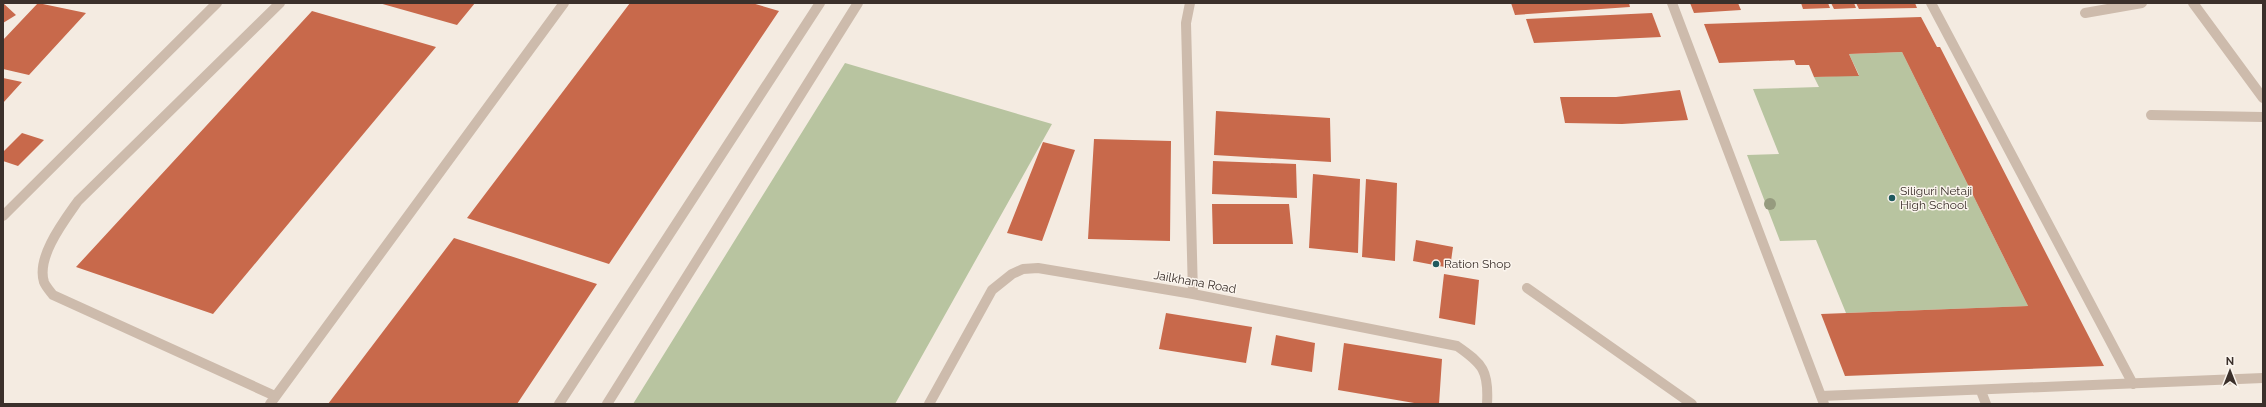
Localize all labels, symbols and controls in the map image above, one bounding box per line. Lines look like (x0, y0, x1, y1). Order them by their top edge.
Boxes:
place label: Siliguri Netaji High School (1900, 184, 1972, 212)
marker: Siliguri Netaji High School (1887, 193, 1897, 203)
place label: Ration Shop (1444, 257, 1511, 271)
marker: Ration Shop (1431, 259, 1441, 269)
street label: Jailkhana Road (1153, 268, 1237, 296)
north arrow (2210, 351, 2250, 391)
text: N (2226, 355, 2234, 368)

